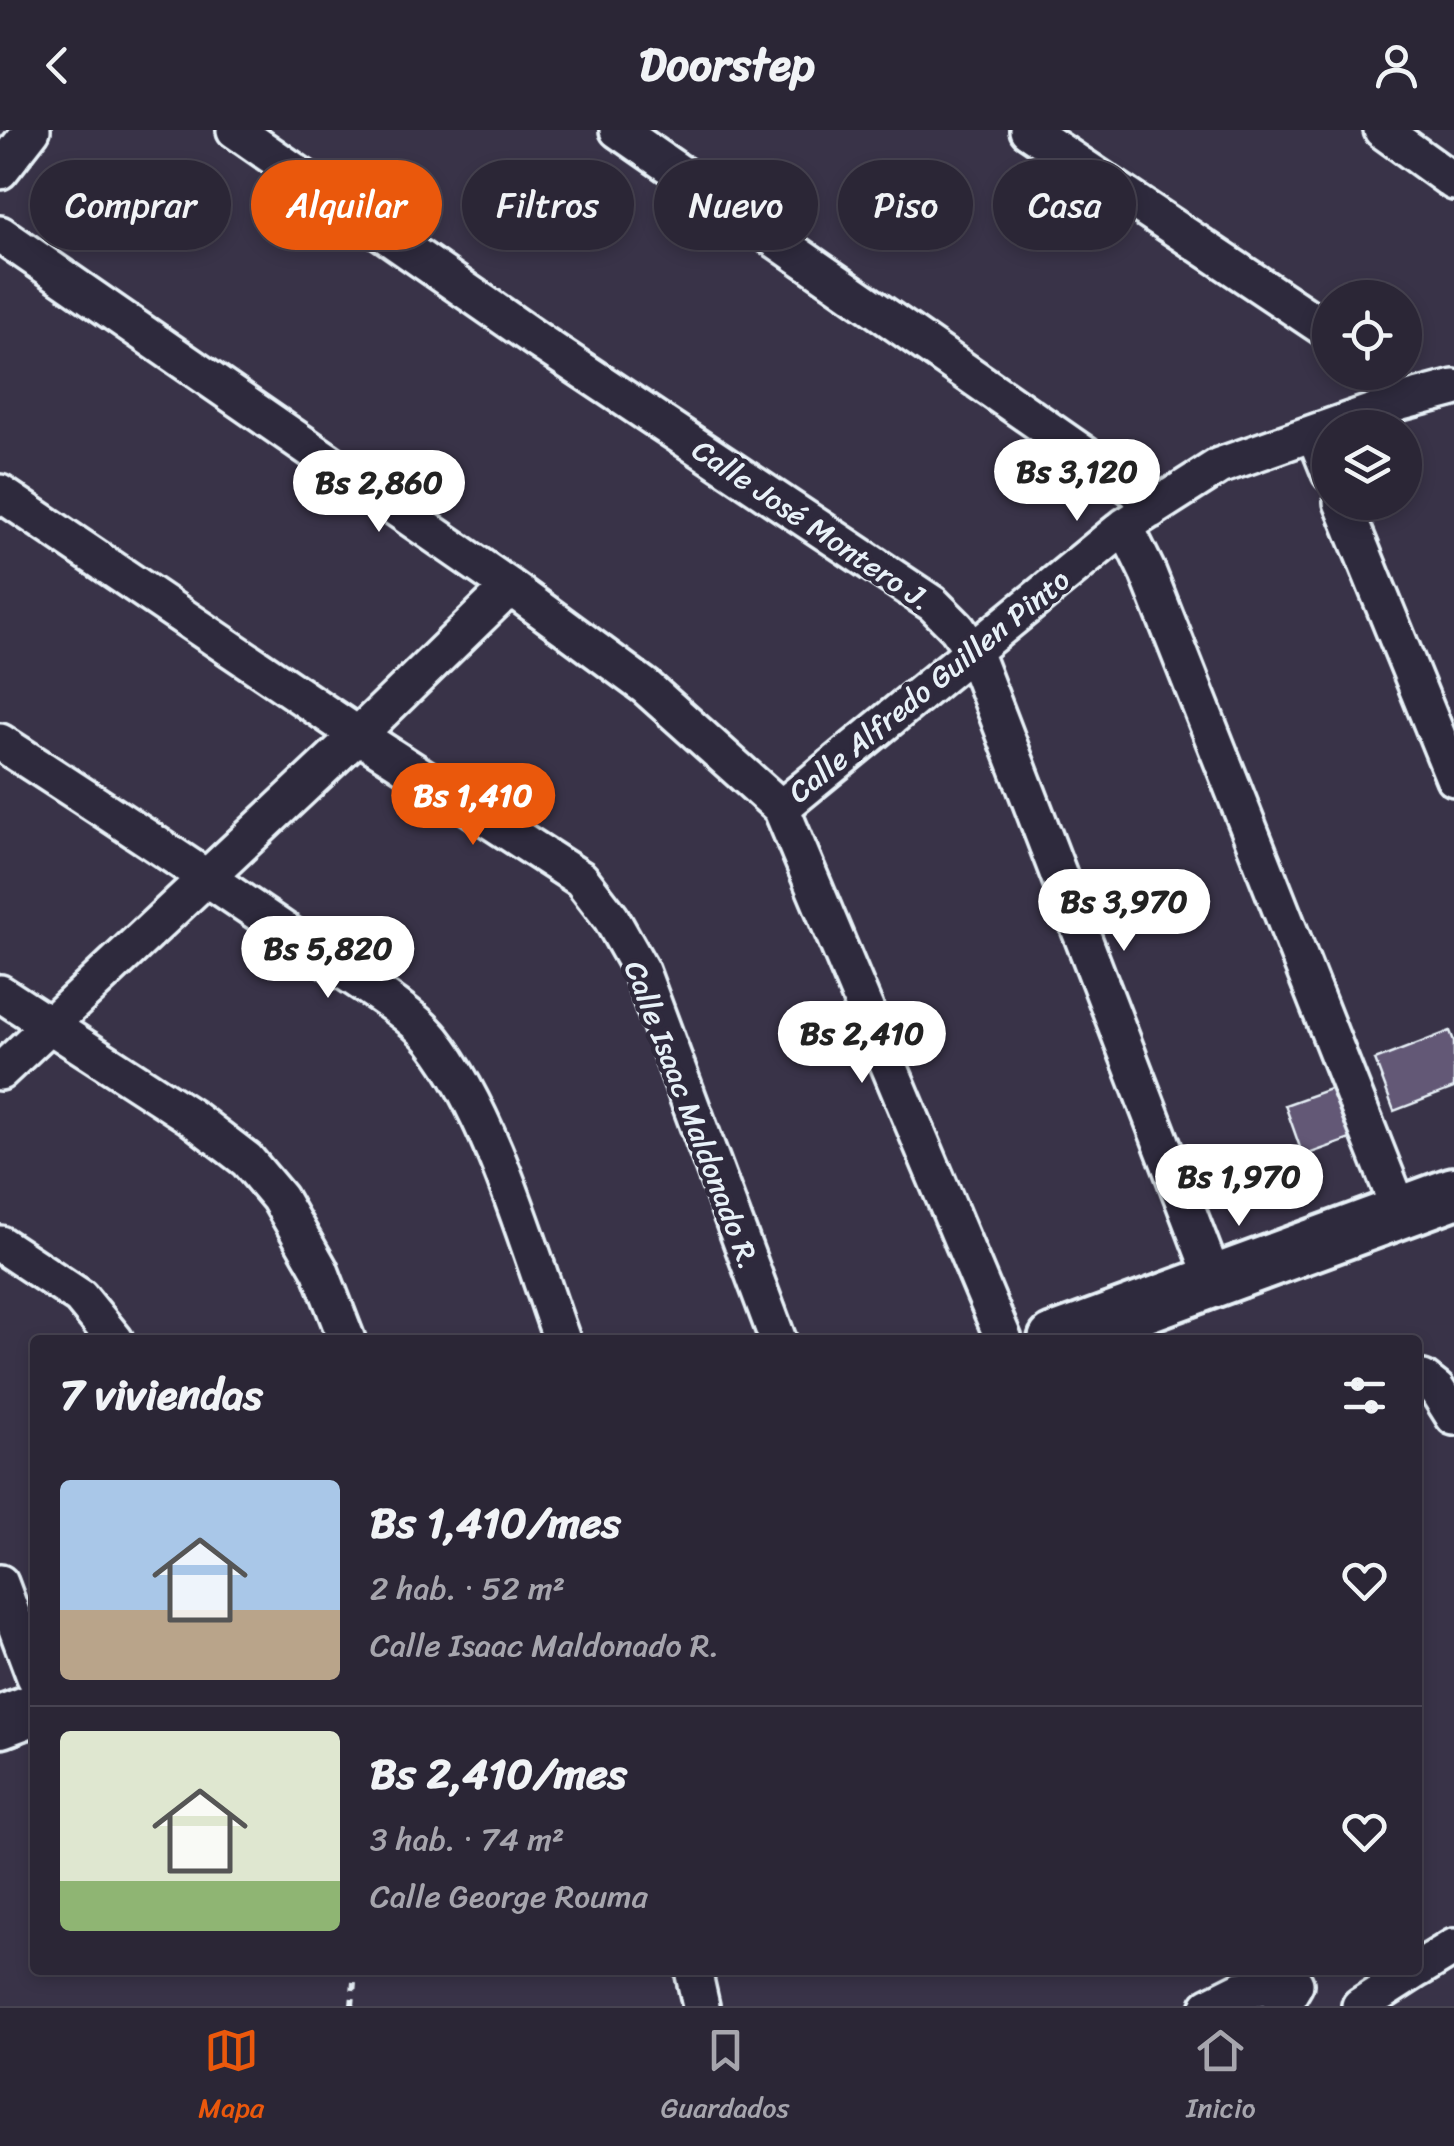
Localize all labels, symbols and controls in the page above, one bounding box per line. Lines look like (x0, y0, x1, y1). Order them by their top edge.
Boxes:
text: Doorstep (639, 25, 815, 105)
icon: back (30, 38, 85, 93)
icon: person (1369, 38, 1424, 93)
chip: Comprar (30, 160, 231, 250)
chip: Alquilar (251, 160, 442, 250)
chip: Filtros (462, 160, 634, 250)
chip: Nuevo (654, 160, 818, 250)
chip: Piso (838, 160, 973, 250)
chip: Casa (993, 160, 1136, 250)
map controls (1312, 280, 1422, 520)
button: locate (1312, 280, 1422, 390)
button: layers (1312, 410, 1422, 520)
street label: Calle José Montero J. (680, 424, 944, 626)
pin: Bs 3,120 (974, 439, 1180, 524)
text: Bs 3,120 (1016, 443, 1138, 500)
pin: Bs 2,860 (276, 450, 482, 535)
text: Bs 2,860 (315, 454, 443, 511)
street label: Calle Alfredo Guillen Pinto (775, 554, 1083, 818)
pin: Bs 1,410 (370, 763, 576, 848)
text: Bs 1,410 (413, 767, 533, 824)
pin: Bs 3,970 (1021, 869, 1227, 954)
text: Bs 3,970 (1060, 873, 1188, 930)
pin: Bs 5,820 (225, 916, 431, 1001)
text: Bs 5,820 (263, 920, 393, 977)
street label: Calle Isaac Maldonado R. (608, 953, 776, 1277)
pin: Bs 2,410 (759, 1001, 965, 1086)
text: Bs 2,410 (800, 1005, 924, 1062)
pin: Bs 1,970 (1136, 1144, 1342, 1229)
text: Bs 1,970 (1177, 1148, 1301, 1205)
text: 7 viviendas (60, 1358, 263, 1432)
icon: filters (1337, 1368, 1392, 1423)
text: Bs 1,410/mes (370, 1486, 621, 1560)
icon: home (140, 1520, 260, 1640)
icon: heart (1337, 1553, 1392, 1608)
text: 2 hab. · 52 m² (370, 1560, 565, 1617)
text: Calle Isaac Maldonado R. (370, 1617, 719, 1674)
text: Bs 2,410/mes (370, 1737, 627, 1811)
icon: home (140, 1771, 260, 1891)
icon: heart (1337, 1804, 1392, 1859)
text: 3 hab. · 74 m² (370, 1811, 564, 1868)
text: Calle George Rouma (370, 1868, 648, 1925)
tab: Mapa (198, 2023, 264, 2132)
tab: Guardados (661, 2023, 789, 2132)
tab: Inicio (1186, 2023, 1256, 2132)

